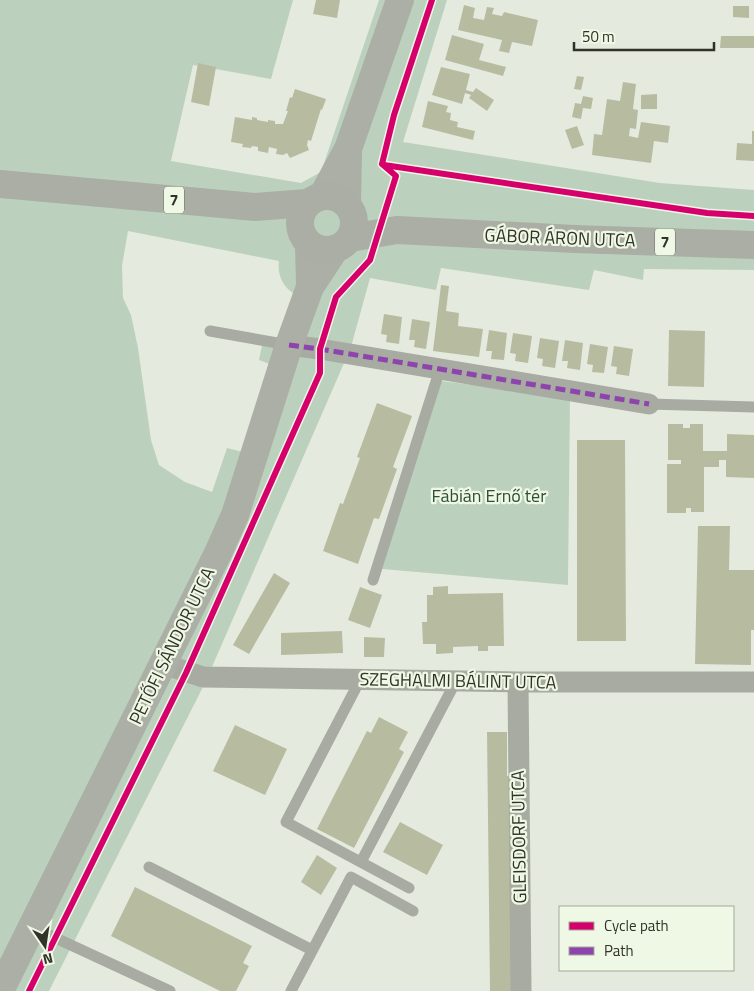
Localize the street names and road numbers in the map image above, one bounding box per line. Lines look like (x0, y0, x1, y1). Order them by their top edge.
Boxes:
road number: 7 (164, 186, 184, 214)
street label: GÁBOR ÁRON UTCA (484, 221, 636, 254)
road number: 7 (655, 228, 675, 256)
street label: PETŐFI SÁNDOR UTCA (122, 562, 221, 729)
street label: SZEGHALMI BÁLINT UTCA (359, 665, 557, 696)
street label: GLEISDORF UTCA (504, 770, 533, 904)

